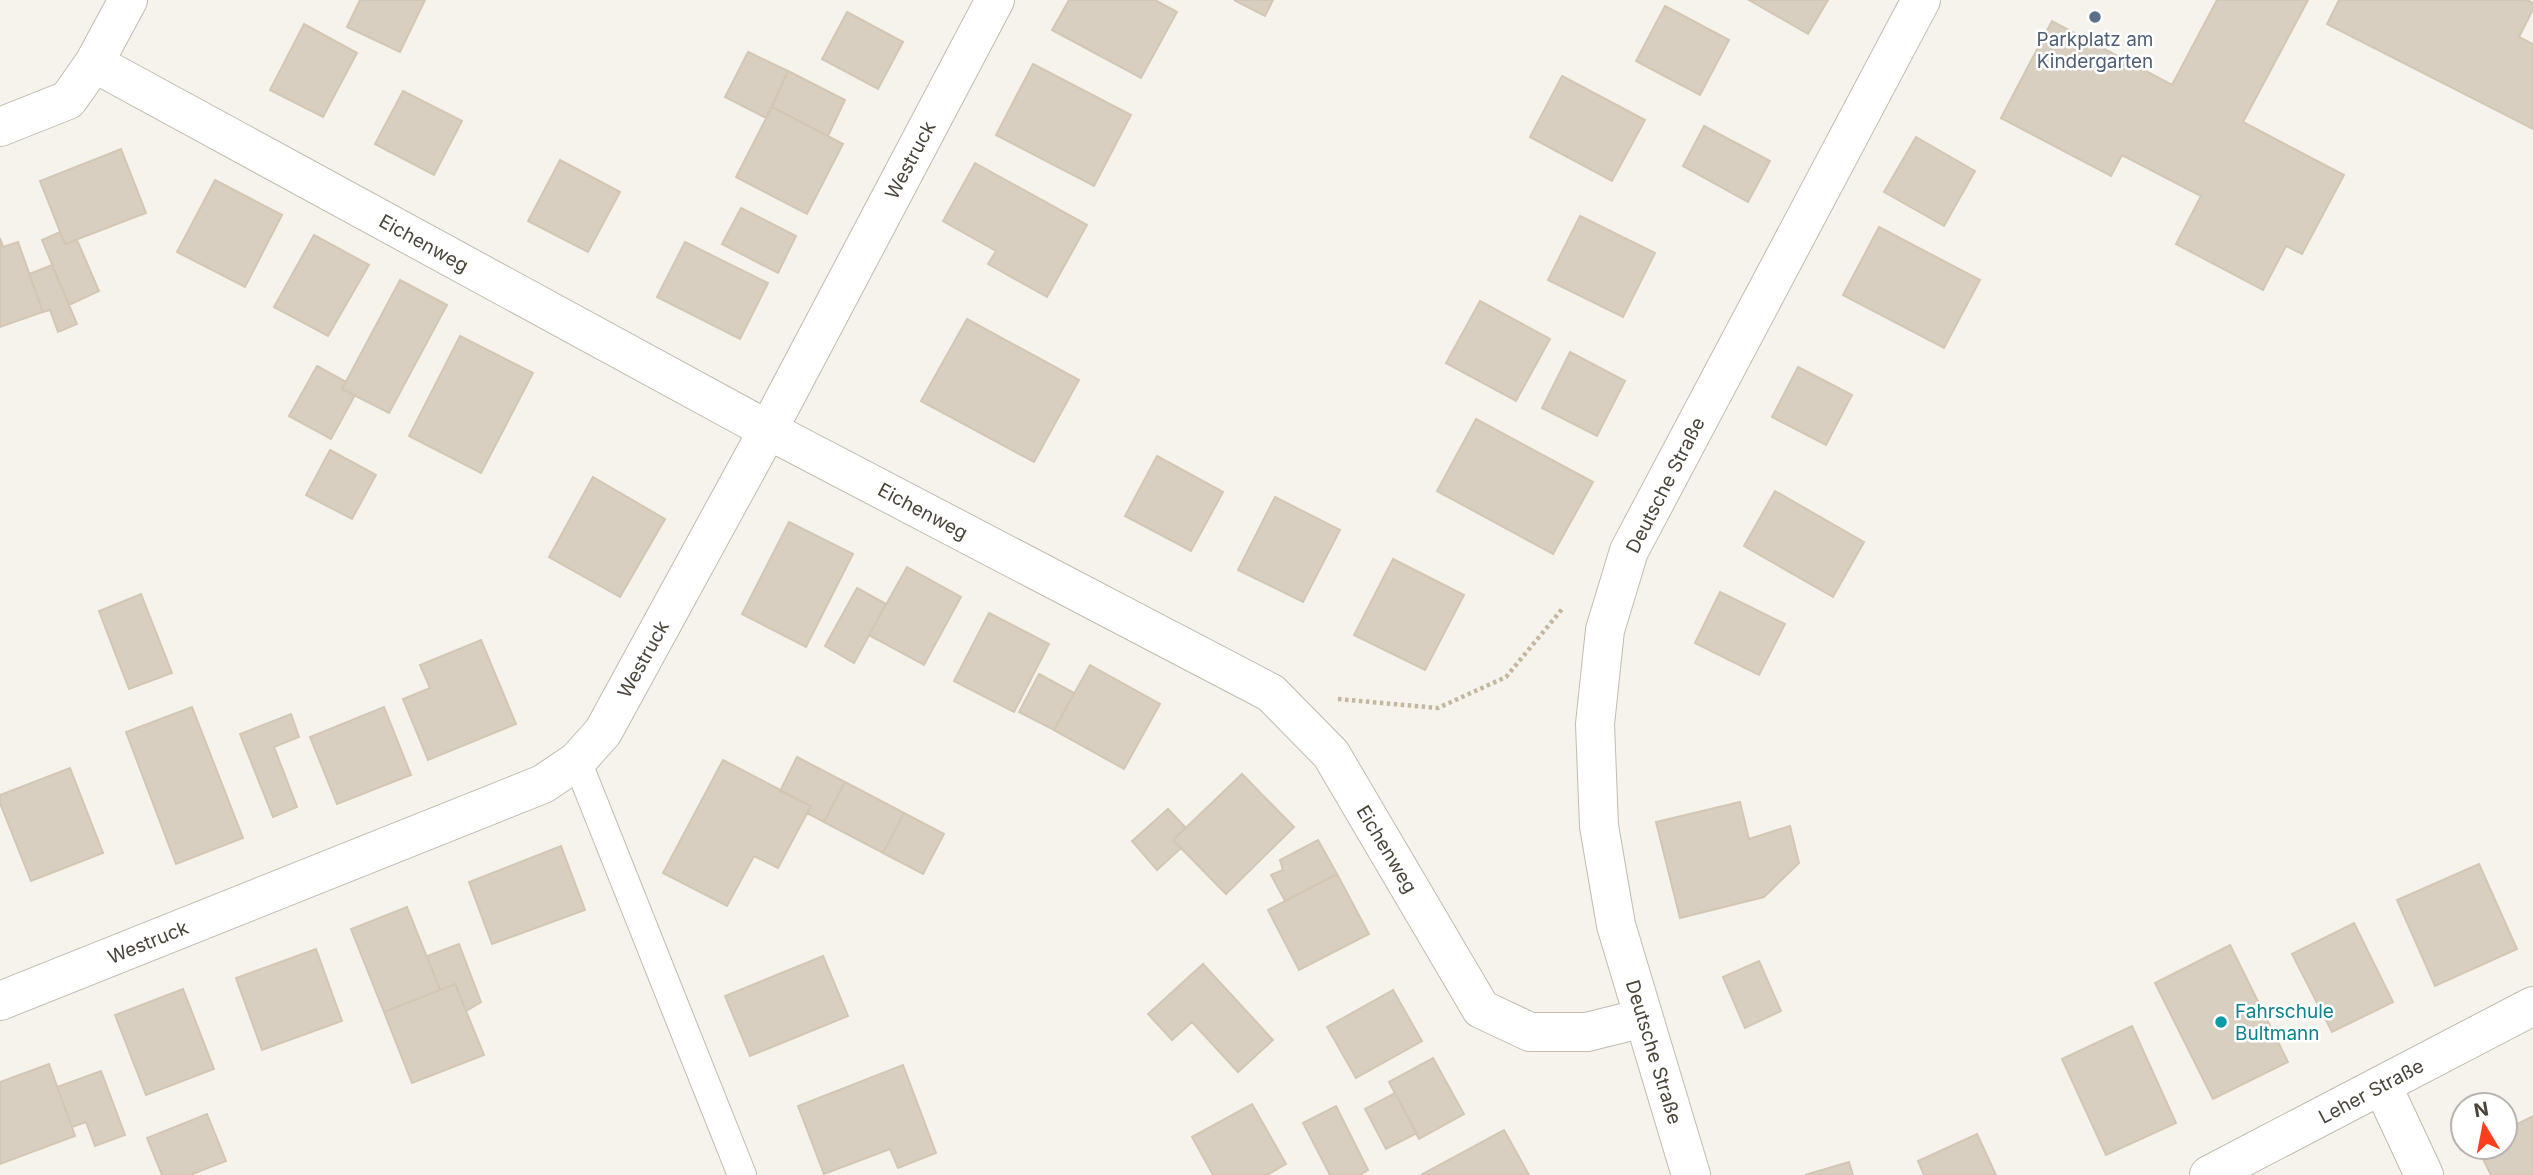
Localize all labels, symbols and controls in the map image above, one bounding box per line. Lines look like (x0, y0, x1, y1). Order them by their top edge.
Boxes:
marker: Parkplatz am Kindergarten (2087, 9, 2103, 25)
place label: Parkplatz am Kindergarten (2037, 28, 2153, 73)
street label: Westruck (880, 117, 941, 203)
street label: Eichenweg (375, 210, 472, 277)
street label: Deutsche Straße (1621, 413, 1710, 557)
street label: Eichenweg (874, 478, 972, 545)
street label: Westruck (613, 616, 674, 702)
street label: Eichenweg (1351, 801, 1422, 897)
street label: Westruck (105, 916, 192, 969)
street label: Deutsche Straße (1621, 977, 1686, 1127)
place label: Fahrschule Bultmann (2235, 1000, 2334, 1045)
marker: Fahrschule Bultmann (2213, 1014, 2229, 1030)
street label: Leher Straße (2315, 1054, 2428, 1129)
north arrow (2449, 1091, 2519, 1161)
text: N (2472, 1097, 2490, 1122)

